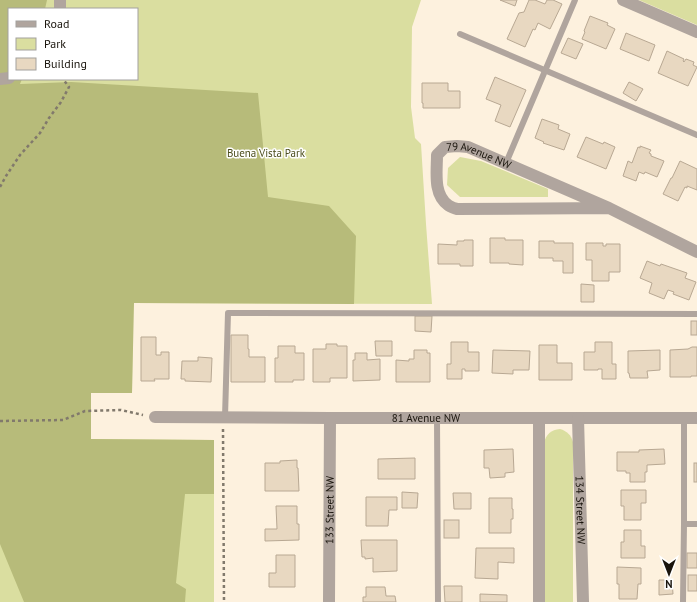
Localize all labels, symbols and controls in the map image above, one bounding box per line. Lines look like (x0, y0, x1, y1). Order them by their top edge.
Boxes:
legend (8, 8, 138, 80)
text: Road (44, 16, 69, 31)
text: Park (44, 36, 66, 51)
text: Building (44, 56, 87, 71)
street label: 79 Avenue NW (446, 139, 514, 172)
park label: Buena Vista Park (227, 146, 306, 160)
street label: 81 Avenue NW (392, 411, 461, 425)
street label: 133 Street NW (322, 475, 337, 544)
street label: 134 Street NW (573, 476, 588, 545)
north arrow (649, 554, 689, 594)
text: N (665, 577, 673, 591)

